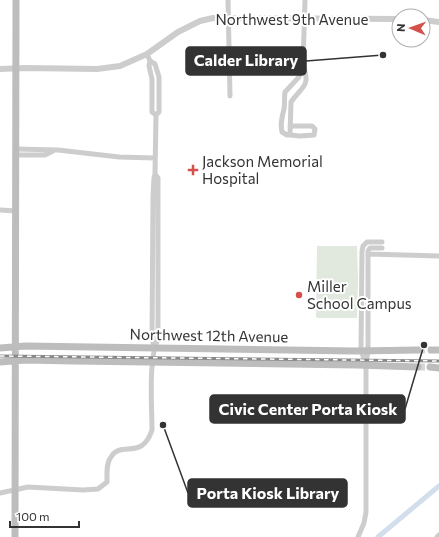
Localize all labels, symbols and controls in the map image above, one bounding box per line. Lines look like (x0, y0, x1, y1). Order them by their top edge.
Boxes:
north arrow (391, 8, 431, 48)
street label: Northwest 9th Avenue (215, 10, 369, 28)
text: N (394, 23, 407, 32)
callout: Calder Library (186, 47, 306, 75)
text: Calder Library (194, 50, 299, 69)
place label: Jackson Memorial Hospital (202, 152, 323, 187)
marker: Jackson Memorial Hospital (187, 164, 199, 176)
place label: Miller School Campus (307, 277, 412, 312)
marker: Miller School Campus (294, 290, 304, 300)
street label: Northwest 12th Avenue (130, 325, 289, 345)
callout: Civic Center Porta Kiosk (210, 395, 405, 423)
text: Civic Center Porta Kiosk (219, 399, 398, 418)
callout: Porta Kiosk Library (188, 479, 347, 507)
text: Porta Kiosk Library (197, 483, 340, 502)
scale bar (10, 503, 79, 529)
text: 100 m (16, 509, 50, 523)

